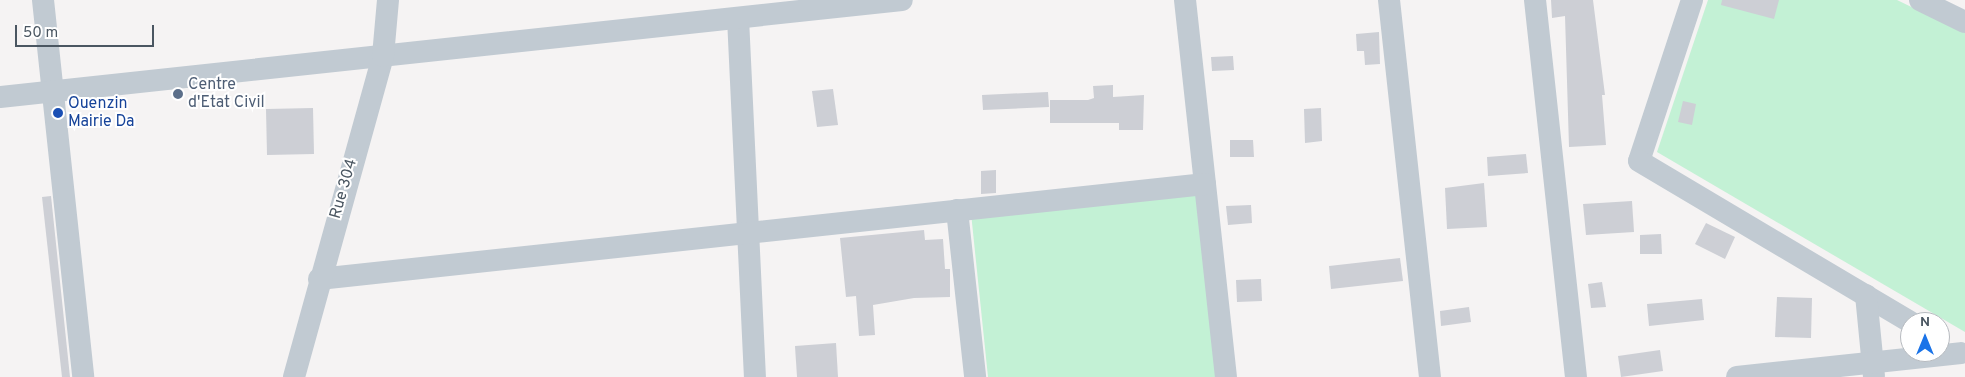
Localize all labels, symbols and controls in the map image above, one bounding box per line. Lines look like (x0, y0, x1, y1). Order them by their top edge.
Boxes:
scale bar (18, 15, 156, 47)
text: 50 m (23, 24, 58, 43)
place label: Centre d'Etat Civil (188, 75, 265, 113)
marker: Centre d'Etat Civil (172, 88, 184, 100)
place label: Ouenzin Mairie Da (68, 94, 134, 132)
marker: Ouenzin Mairie Da (52, 107, 64, 119)
street label: Rue 304 (326, 157, 362, 221)
north arrow (1900, 312, 1950, 362)
text: N (1920, 314, 1930, 331)

